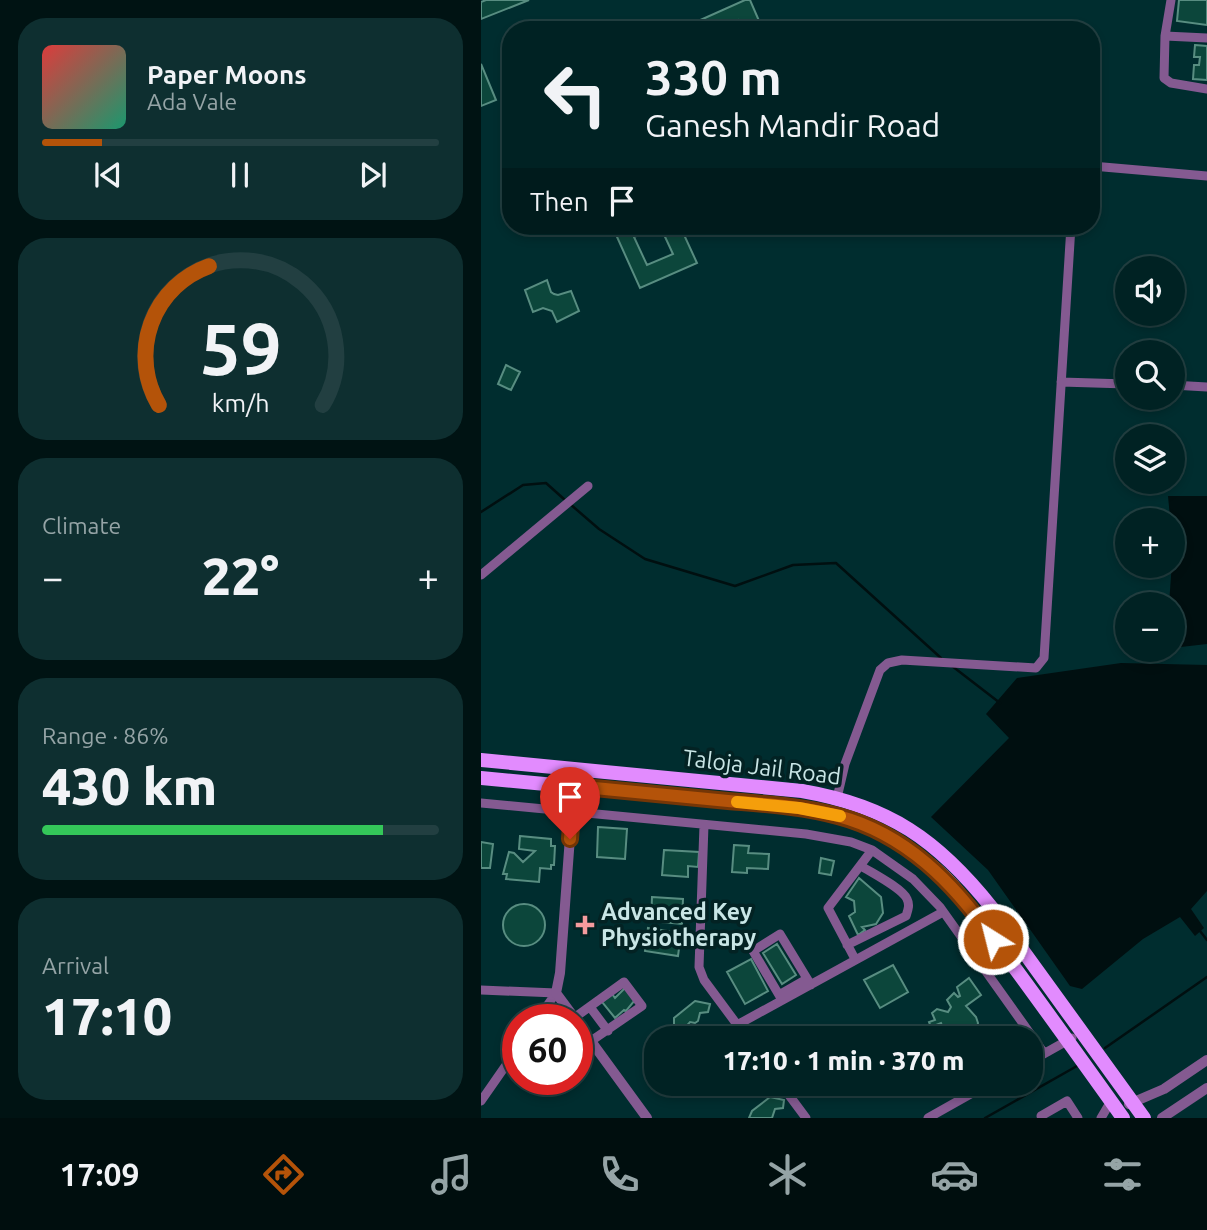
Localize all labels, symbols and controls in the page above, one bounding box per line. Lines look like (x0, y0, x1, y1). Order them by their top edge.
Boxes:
icon: left (530, 49, 621, 140)
text: 330 m (645, 49, 782, 104)
text: Paper Moons (147, 60, 306, 89)
text: Ada Vale (147, 89, 237, 114)
text: Ganesh Mandir Road (645, 107, 940, 143)
icon: previous (89, 156, 127, 194)
icon: pause (221, 156, 259, 194)
icon: next (354, 156, 392, 194)
icon: arrive (603, 182, 641, 220)
text: Then (530, 187, 589, 216)
map controls (1115, 256, 1185, 662)
button: sound (1115, 256, 1185, 326)
text: 59 (199, 307, 282, 389)
button: search (1115, 340, 1185, 410)
text: km/h (212, 389, 269, 417)
button: layers (1115, 424, 1185, 494)
button: + (1115, 508, 1185, 578)
text: Climate (42, 513, 121, 538)
text: 22° (202, 547, 279, 605)
text: − (42, 556, 63, 598)
text: + (418, 556, 439, 598)
button: − (1115, 592, 1185, 662)
text: Range · 86% (42, 723, 169, 748)
street label: Taloja Jail Road (682, 744, 842, 789)
text: 430 km (42, 757, 217, 815)
pin (540, 767, 600, 839)
icon: arrive (551, 778, 589, 816)
place label: Advanced Key Physiotherapy (601, 899, 756, 950)
position arrow (956, 902, 1030, 976)
marker: Advanced Key Physiotherapy (575, 915, 595, 935)
text: Arrival (42, 953, 109, 978)
text: 17:10 (42, 987, 172, 1045)
speed limit sign: 60 (502, 1004, 593, 1095)
text: 17:10 · 1 min · 370 m (723, 1046, 964, 1075)
icon: directions (259, 1150, 308, 1199)
icon: music (427, 1150, 476, 1199)
icon: phone (595, 1150, 644, 1199)
icon: climate (763, 1150, 812, 1199)
icon: car (930, 1150, 979, 1199)
icon: filters (1098, 1150, 1147, 1199)
text: 17:09 (59, 1156, 140, 1192)

